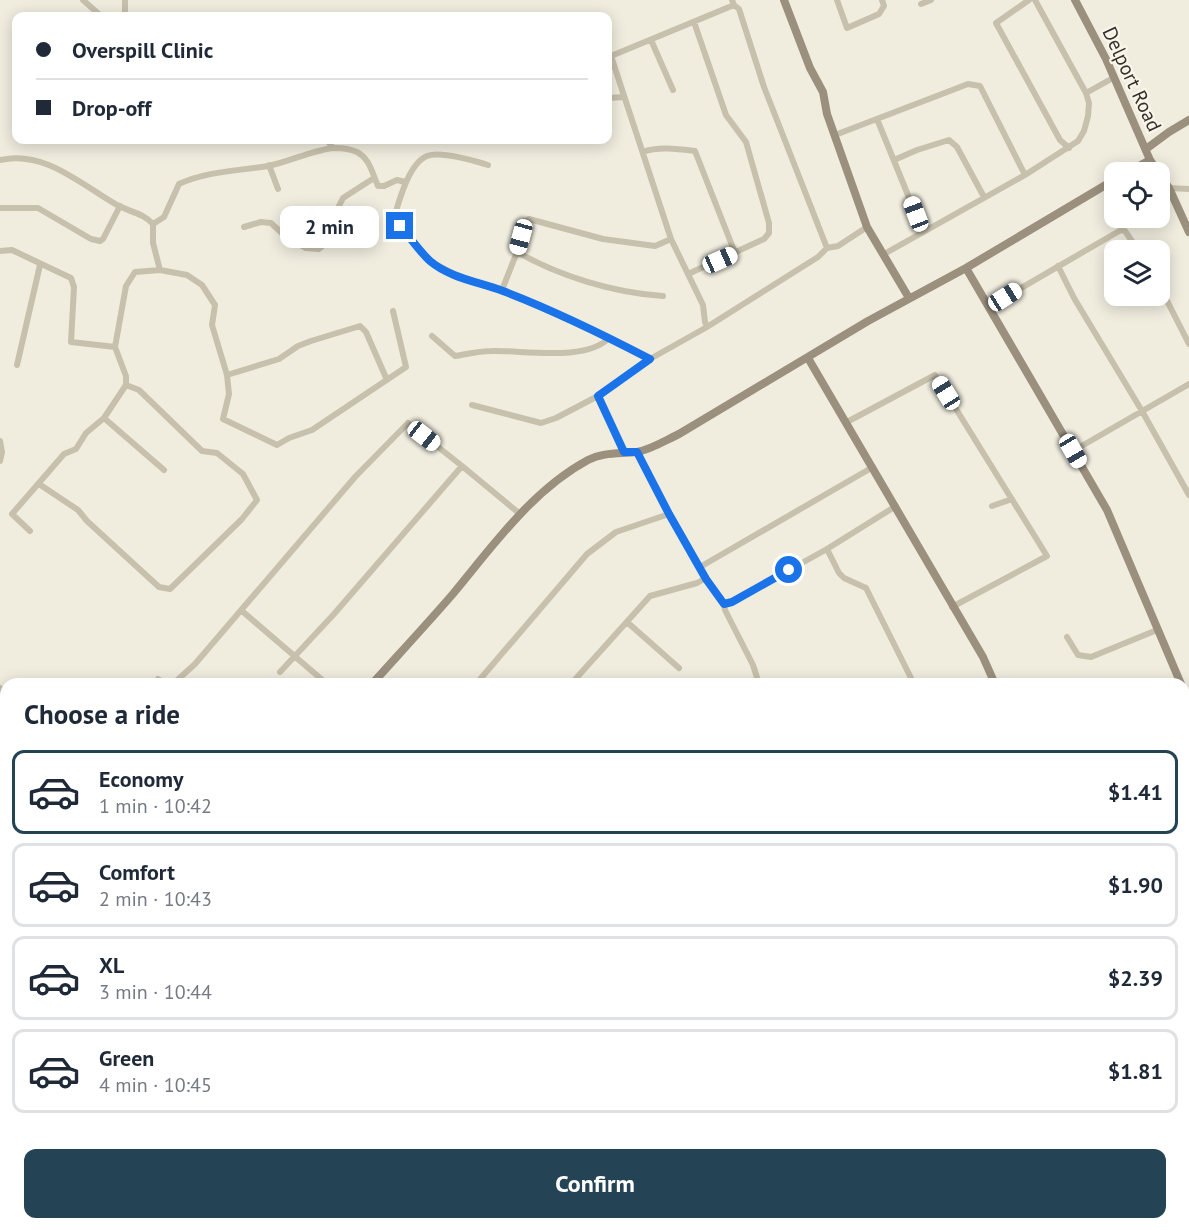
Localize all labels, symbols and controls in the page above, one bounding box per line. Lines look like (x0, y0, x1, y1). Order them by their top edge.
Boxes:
street label: Delport Road (1096, 23, 1168, 135)
text: Overspill Clinic (72, 36, 213, 64)
text: Drop-off (72, 94, 151, 122)
map controls (1104, 162, 1170, 306)
button: locate (1104, 162, 1170, 228)
car (901, 194, 931, 234)
callout: 2 min (280, 205, 379, 247)
route end (386, 212, 413, 239)
text: 2 min (305, 214, 354, 240)
car (508, 217, 534, 257)
button: layers (1104, 240, 1170, 306)
car (700, 244, 740, 276)
car (985, 280, 1025, 314)
car (929, 373, 963, 413)
car (404, 418, 444, 454)
car (1056, 431, 1090, 471)
route start (775, 556, 802, 583)
text: Choose a ride (24, 697, 180, 731)
icon: car (27, 765, 81, 819)
text: Economy (99, 765, 183, 793)
text: $1.41 (1108, 778, 1163, 806)
text: 1 min · 10:42 (99, 793, 212, 819)
icon: car (27, 858, 81, 912)
text: Comfort (99, 858, 175, 886)
text: $1.90 (1108, 871, 1163, 899)
text: 2 min · 10:43 (99, 886, 212, 912)
icon: car (27, 951, 81, 1005)
text: XL (99, 951, 124, 979)
text: $2.39 (1108, 964, 1163, 992)
text: 3 min · 10:44 (99, 979, 212, 1005)
icon: car (27, 1044, 81, 1098)
text: Green (99, 1044, 154, 1072)
text: $1.81 (1108, 1057, 1163, 1085)
text: 4 min · 10:45 (99, 1072, 212, 1098)
button: Confirm (24, 1149, 1166, 1218)

